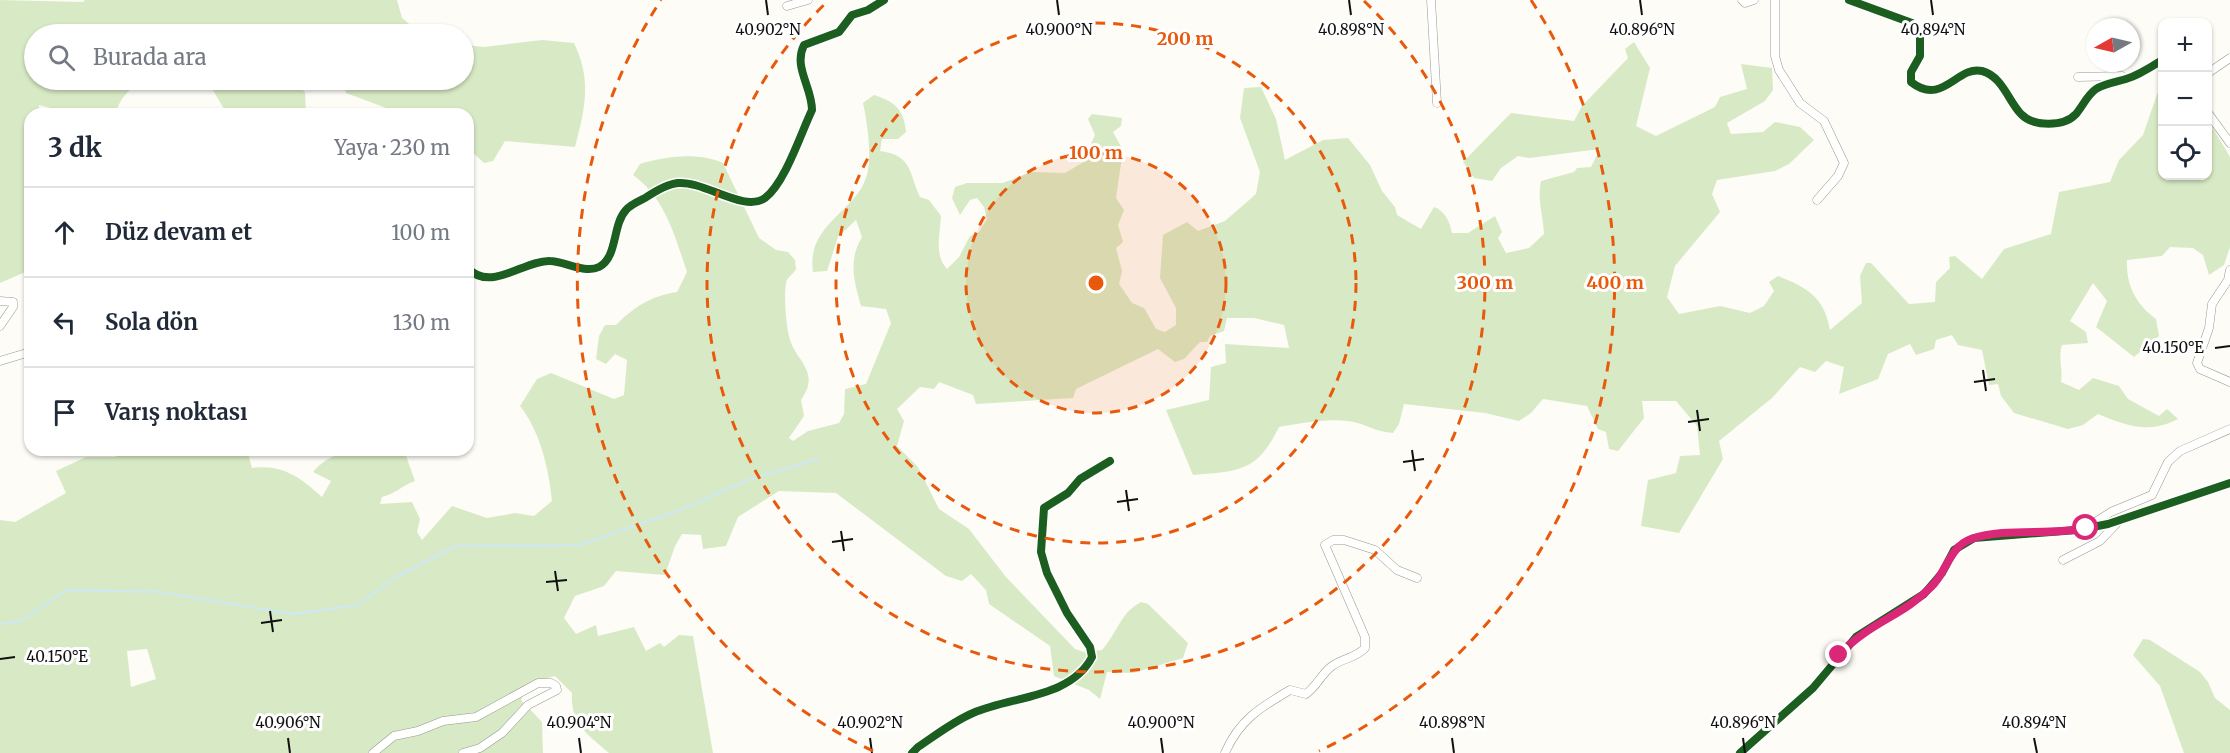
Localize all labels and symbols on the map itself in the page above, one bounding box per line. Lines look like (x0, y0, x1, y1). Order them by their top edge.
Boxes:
north arrow (2086, 18, 2140, 72)
text: 40.902°N (735, 20, 801, 39)
text: 40.900°N (1025, 20, 1093, 39)
text: 40.898°N (1318, 20, 1384, 39)
text: 40.896°N (1609, 20, 1675, 39)
text: 40.894°N (1901, 20, 1966, 39)
text: 200 m (1157, 27, 1213, 50)
text: 100 m (1069, 141, 1123, 164)
text: 300 m (1457, 271, 1513, 294)
text: 400 m (1586, 271, 1644, 294)
centre of rings (1086, 273, 1106, 293)
text: 40.150°E (2142, 338, 2204, 357)
route start (2072, 514, 2098, 540)
route end (1825, 641, 1851, 667)
text: 40.150°E (26, 647, 88, 666)
text: 40.906°N (255, 713, 321, 732)
text: 40.904°N (547, 713, 612, 732)
text: 40.902°N (837, 713, 903, 732)
text: 40.900°N (1127, 713, 1195, 732)
text: 40.898°N (1419, 713, 1485, 732)
text: 40.896°N (1710, 713, 1776, 732)
text: 40.894°N (2002, 713, 2067, 732)

